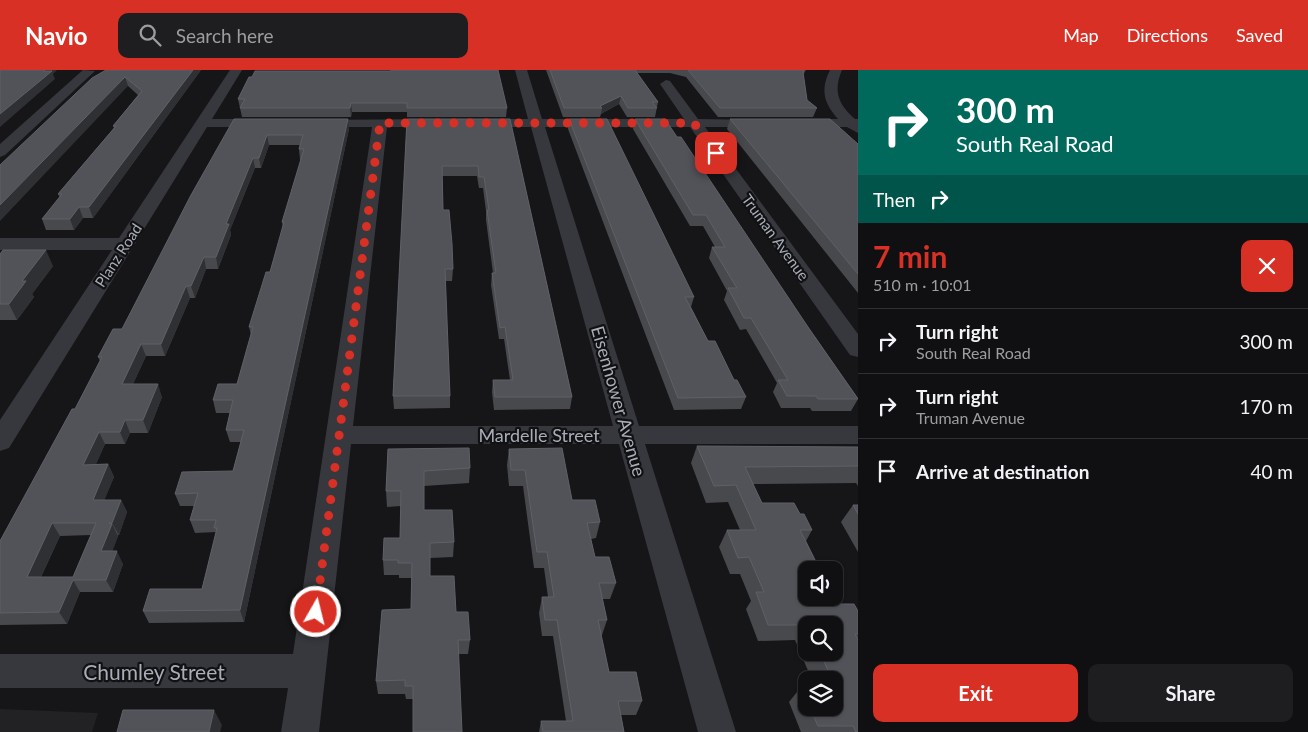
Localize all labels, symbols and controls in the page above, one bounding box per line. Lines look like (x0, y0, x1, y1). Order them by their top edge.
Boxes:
search box (118, 13, 468, 58)
text: Navio (25, 21, 88, 50)
icon: search (136, 21, 164, 49)
text: Search here (176, 24, 274, 47)
text: Map (1063, 24, 1099, 46)
text: Directions (1127, 24, 1208, 46)
text: Saved (1236, 24, 1283, 46)
text: 300 m (956, 88, 1055, 130)
icon: right (873, 90, 938, 155)
text: South Real Road (956, 130, 1114, 157)
pin (695, 132, 737, 174)
icon: arrive (702, 139, 730, 167)
icon: right (925, 185, 953, 213)
text: Then (873, 188, 915, 211)
street label: Truman Avenue (739, 190, 813, 284)
street label: Planz Road (91, 220, 145, 290)
text: 7 min (873, 238, 947, 274)
button: close (1241, 240, 1293, 292)
text: 510 m · 10:01 (873, 275, 972, 294)
text: Turn right (916, 320, 998, 343)
street label: Eisenhower Avenue (587, 323, 651, 479)
icon: right (873, 327, 901, 355)
text: 300 m (1239, 330, 1293, 353)
text: South Real Road (916, 343, 1031, 362)
text: Turn right (916, 385, 998, 408)
icon: right (873, 392, 901, 420)
text: 170 m (1239, 395, 1293, 418)
text: Truman Avenue (916, 408, 1025, 427)
street label: Mardelle Street (478, 424, 600, 446)
icon: arrive (873, 457, 901, 485)
text: Arrive at destination (916, 460, 1089, 483)
text: 40 m (1250, 460, 1293, 483)
map controls (798, 561, 843, 716)
button: sound (798, 561, 843, 606)
position arrow (289, 585, 341, 637)
button: search (798, 616, 843, 661)
street label: Chumley Street (83, 659, 225, 684)
button: Exit (873, 664, 1078, 722)
button: Share (1088, 664, 1293, 722)
button: layers (798, 671, 843, 716)

